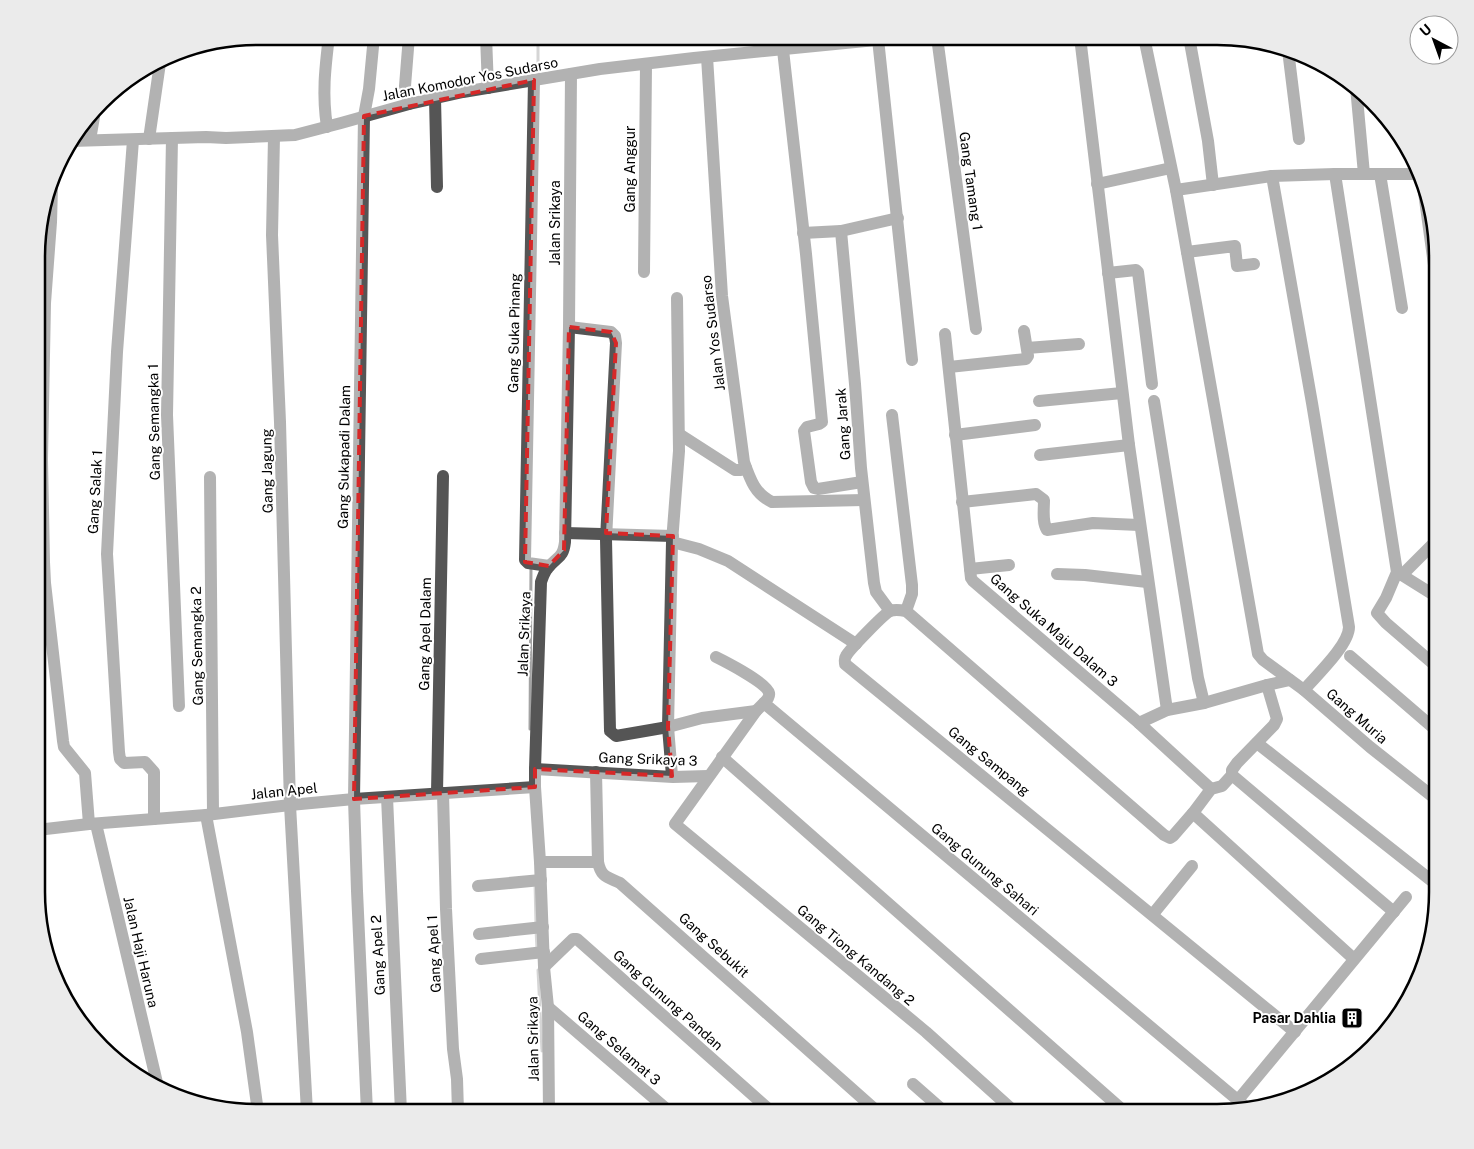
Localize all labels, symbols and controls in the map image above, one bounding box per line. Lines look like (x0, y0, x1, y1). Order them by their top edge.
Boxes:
north arrow (1409, 15, 1459, 65)
text: U (1416, 21, 1435, 40)
street label: Jalan Komodor Yos Sudarso (381, 54, 559, 104)
street label: Gang Anggur (622, 126, 638, 212)
street label: Gang Tamang 1 (956, 131, 986, 231)
street label: Jalan Srikaya (547, 180, 563, 266)
street label: Gang Suka Pinang (505, 273, 523, 393)
street label: Jalan Yos Sudarso (698, 274, 728, 392)
street label: Gang Semangka 1 (145, 364, 163, 480)
street label: Gang Sukapadi Dalam (335, 385, 353, 529)
street label: Gang Jarak (832, 387, 853, 461)
street label: Gang Jagung (258, 428, 276, 514)
street label: Gang Salak 1 (85, 450, 105, 534)
street label: Gang Suka Maju Dalam 3 (987, 570, 1121, 690)
street label: Gang Apel Dalam (416, 577, 434, 691)
street label: Gang Semangka 2 (188, 586, 206, 706)
street label: Jalan Srikaya (515, 591, 533, 677)
street label: Gang Muria (1323, 685, 1391, 747)
street label: Gang Sampang (945, 723, 1033, 799)
street label: Gang Srikaya 3 (598, 749, 698, 769)
street label: Jalan Apel (250, 780, 318, 802)
street label: Gang Gunung Sahari (928, 819, 1042, 919)
street label: Jalan Haji Haruna (120, 895, 162, 1009)
street label: Gang Tiong Kandang 2 (794, 901, 918, 1009)
street label: Gang Sebukit (676, 909, 752, 981)
street label: Gang Apel 2 (368, 914, 388, 996)
street label: Gang Apel 1 (424, 915, 444, 993)
street label: Gang Gunung Pandan (610, 947, 726, 1053)
street label: Jalan Srikaya (524, 996, 542, 1082)
building icon: Pasar Dahlia (1340, 1006, 1364, 1030)
street label: Gang Selamat 3 (574, 1008, 664, 1088)
place label: Pasar Dahlia (1252, 1010, 1336, 1026)

